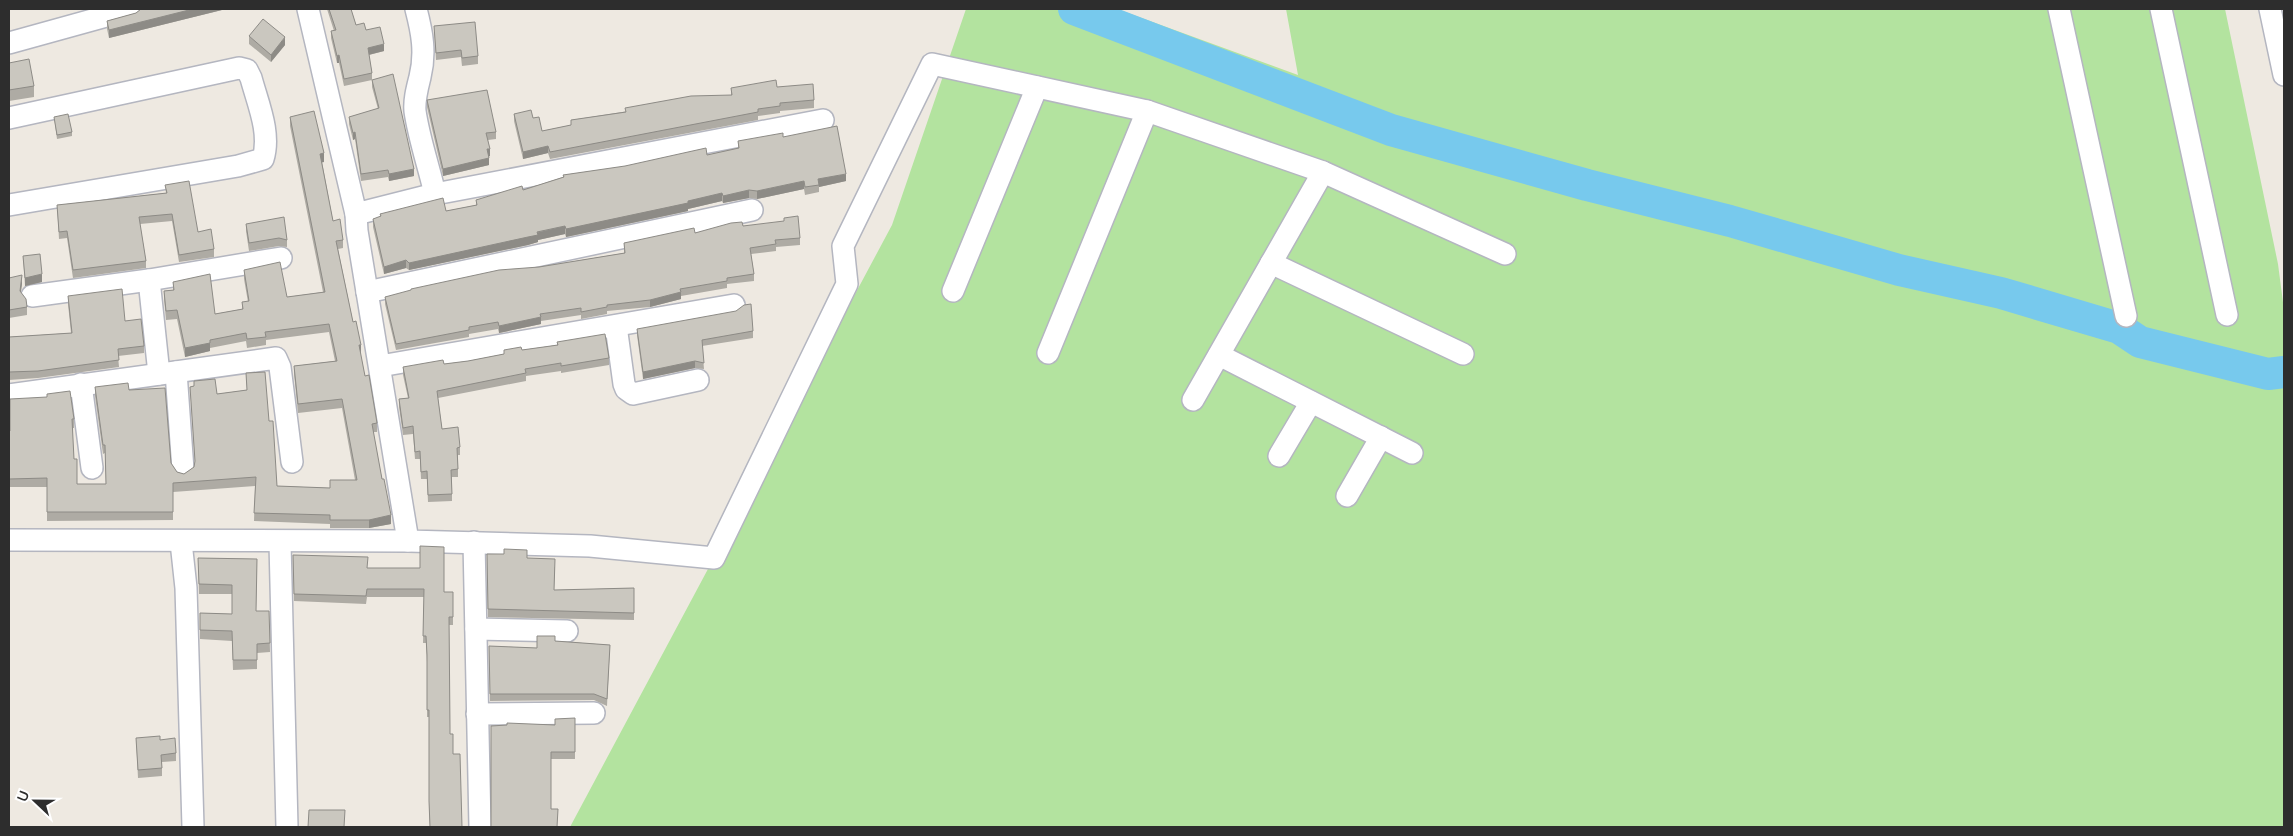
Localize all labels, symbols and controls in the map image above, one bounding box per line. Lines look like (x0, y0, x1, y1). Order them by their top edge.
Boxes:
north arrow (10, 776, 60, 826)
text: U (13, 788, 34, 805)

